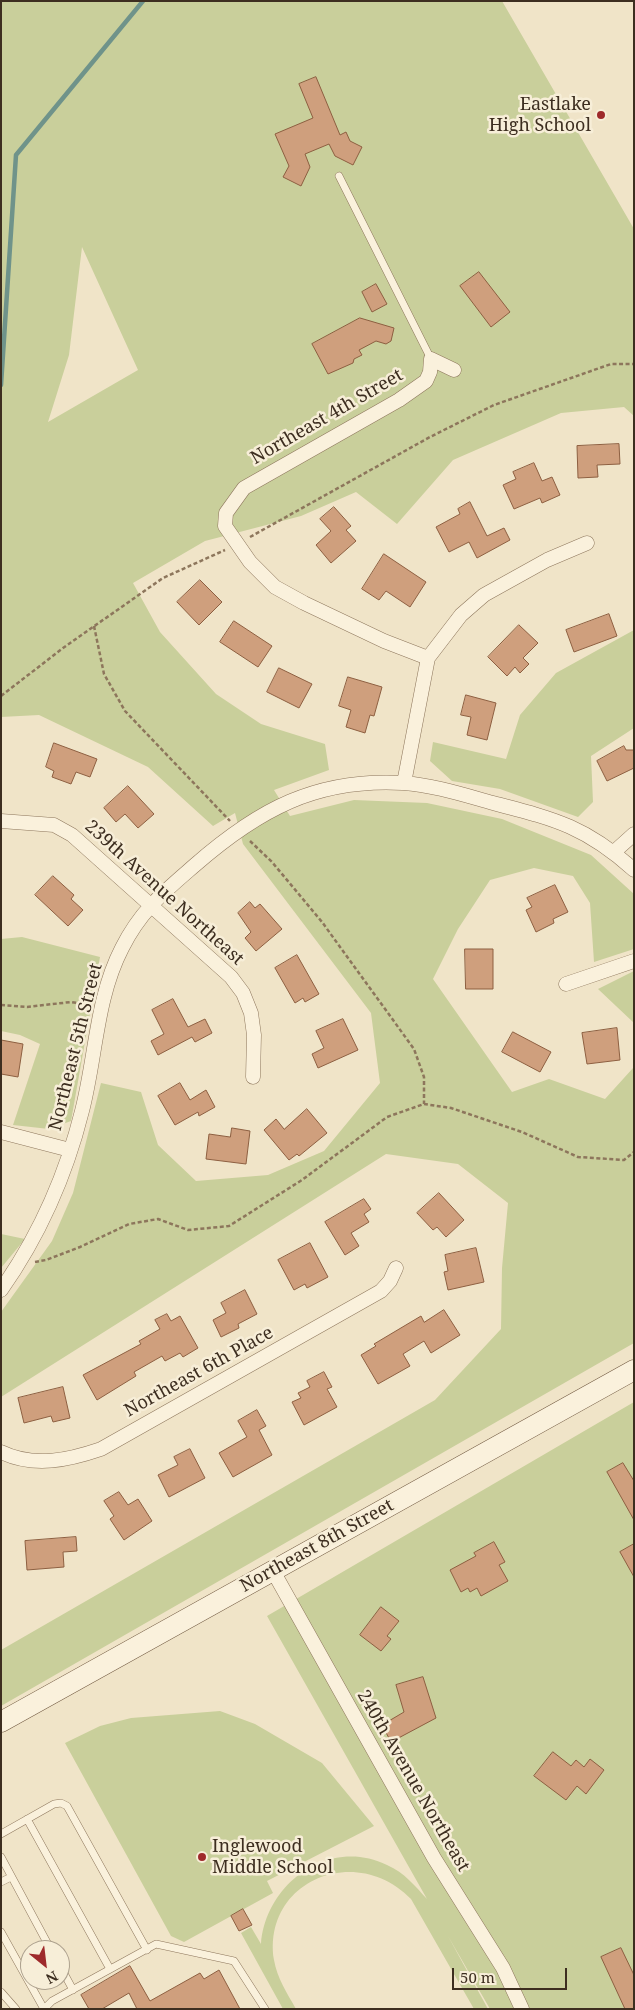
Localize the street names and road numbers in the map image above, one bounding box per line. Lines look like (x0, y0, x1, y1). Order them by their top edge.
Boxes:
street label: Northeast 4th Street (247, 365, 407, 469)
street label: 239th Avenue Northeast (80, 816, 248, 970)
street label: Northeast 5th Street (45, 961, 107, 1133)
street label: Northeast 6th Place (121, 1322, 277, 1422)
street label: Northeast 8th Street (237, 1495, 397, 1597)
street label: 240th Avenue Northeast (352, 1686, 474, 1876)

